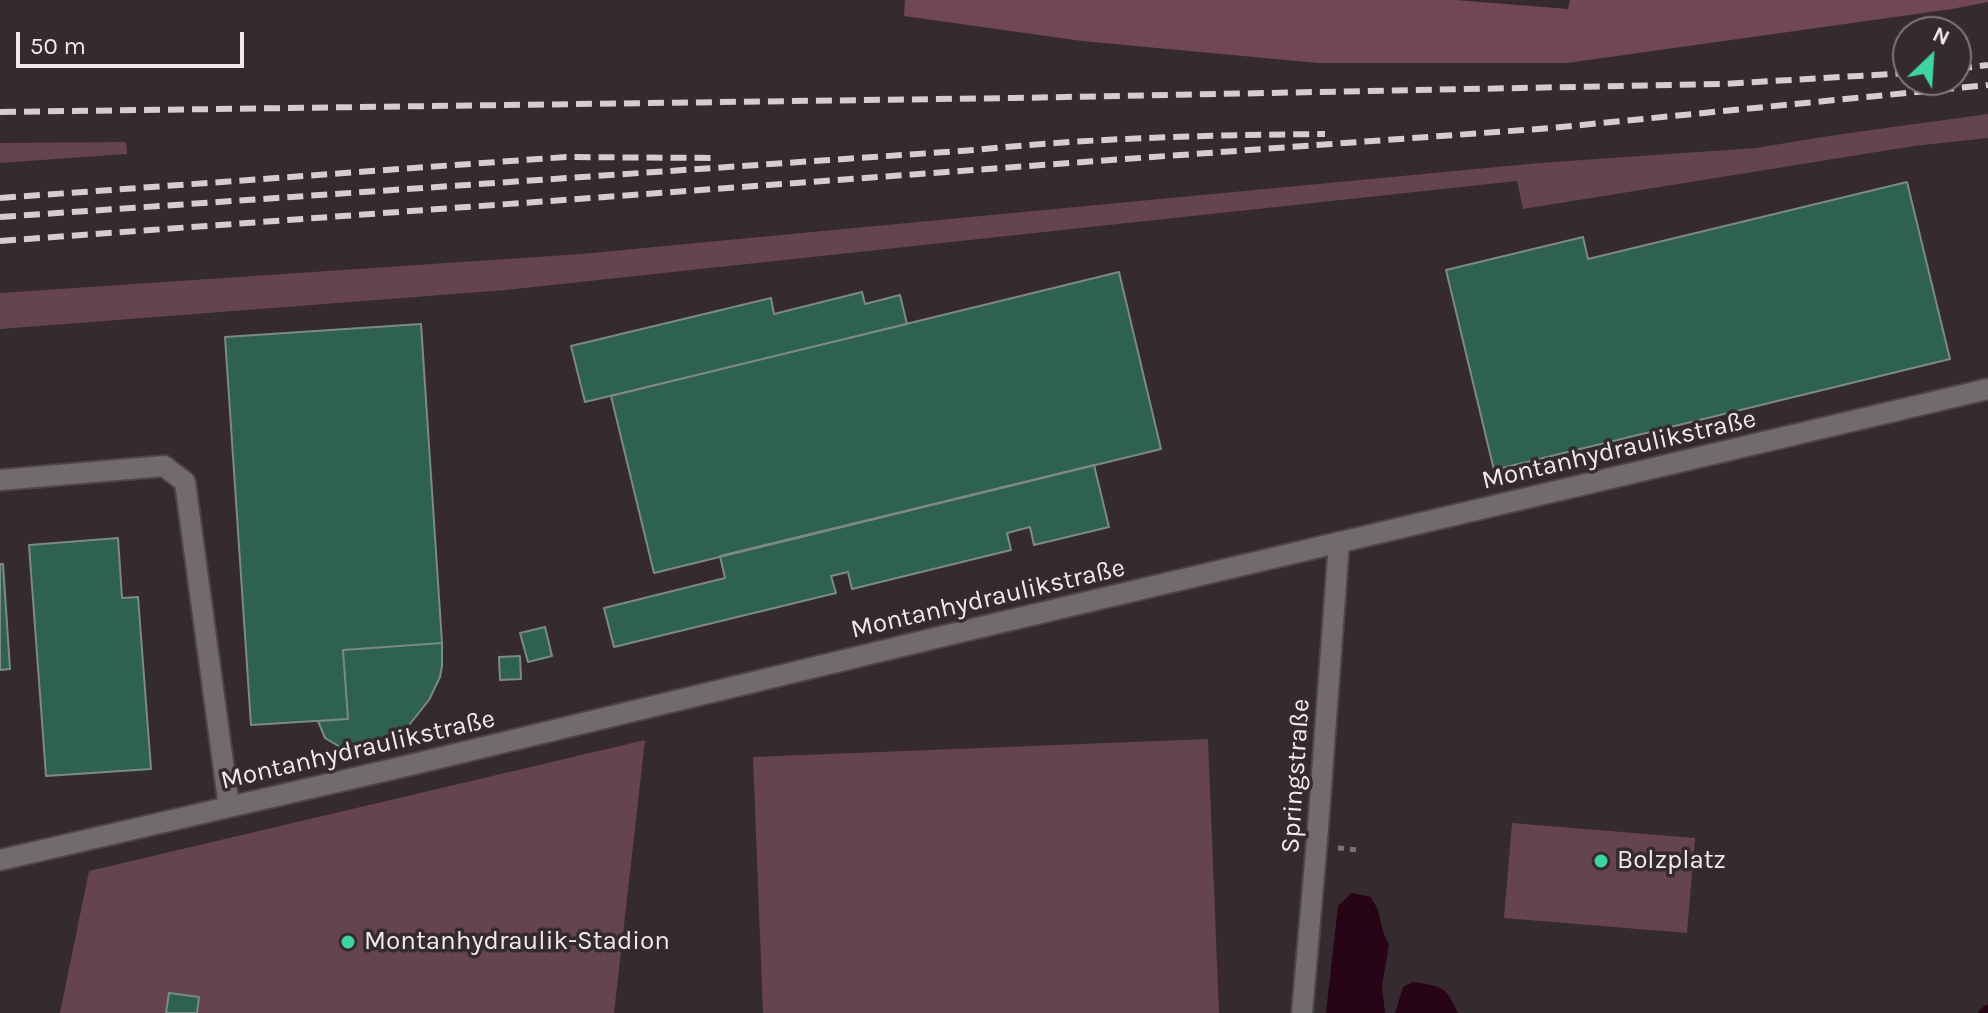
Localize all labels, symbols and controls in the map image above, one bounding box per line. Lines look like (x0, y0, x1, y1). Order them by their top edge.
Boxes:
scale bar (20, 16, 248, 66)
north arrow (1892, 16, 1972, 96)
text: N (1929, 21, 1954, 51)
text: 50 m (30, 32, 86, 60)
street label: Montanhydraulikstraße (1479, 403, 1759, 497)
street label: Montanhydraulikstraße (848, 552, 1128, 646)
street label: Springstraße (1275, 698, 1317, 854)
street label: Montanhydraulikstraße (218, 703, 498, 797)
place label: Bolzplatz (1617, 845, 1726, 877)
marker: Bolzplatz (1592, 852, 1610, 870)
place label: Montanhydraulik-Stadion (364, 926, 670, 958)
marker: Montanhydraulik-Stadion (339, 933, 357, 951)

